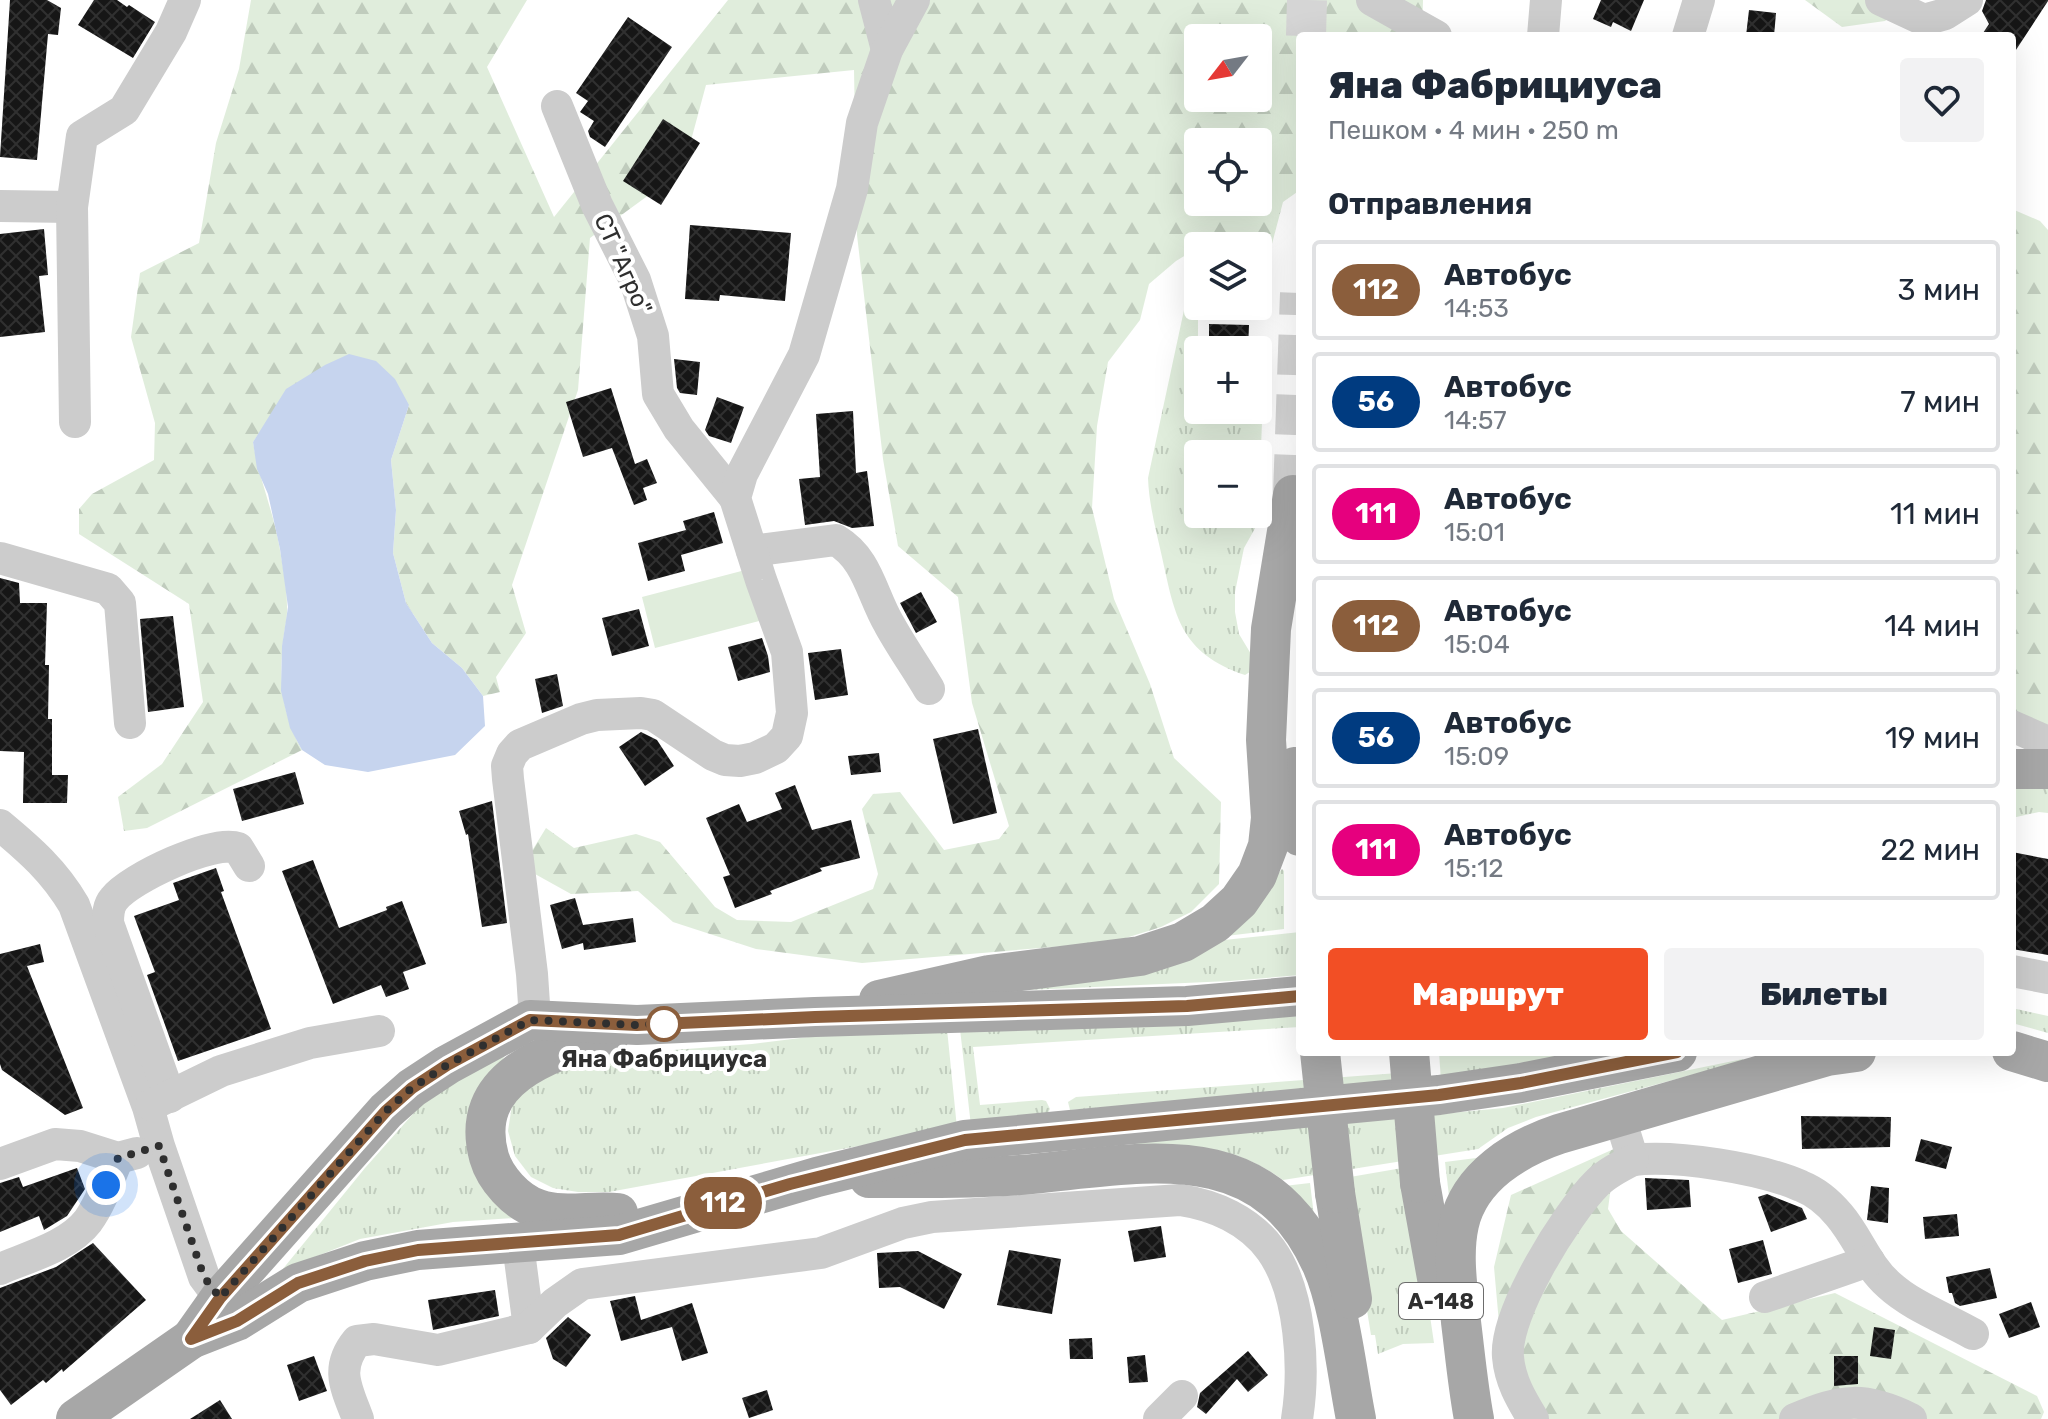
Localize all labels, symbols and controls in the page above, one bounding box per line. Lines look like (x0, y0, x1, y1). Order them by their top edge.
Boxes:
north arrow (1184, 24, 1272, 112)
map controls (1184, 24, 1272, 528)
button: heart (1900, 58, 1984, 142)
text: Яна Фабрициуса (1328, 62, 1662, 108)
text: Пешком · 4 мин · 250 m (1328, 115, 1619, 146)
button: locate (1184, 128, 1272, 216)
text: Отправления (1328, 186, 1532, 222)
street label: СТ "Агро" (588, 209, 658, 319)
button: layers (1184, 232, 1272, 320)
text: Автобус (1444, 257, 1572, 293)
text: 3 мин (1898, 272, 1980, 308)
text: 112 (1353, 273, 1399, 306)
text: 14:53 (1444, 293, 1509, 324)
button: + (1184, 336, 1272, 424)
text: Автобус (1444, 369, 1572, 405)
text: 7 мин (1900, 384, 1980, 420)
text: 56 (1358, 385, 1394, 418)
text: 14:57 (1444, 405, 1507, 436)
button: − (1184, 440, 1272, 528)
text: Автобус (1444, 481, 1572, 517)
text: 11 мин (1890, 496, 1980, 532)
text: 111 (1355, 497, 1397, 530)
text: 15:01 (1444, 517, 1505, 548)
text: Автобус (1444, 593, 1572, 629)
text: 14 мин (1884, 608, 1980, 644)
text: 112 (1353, 609, 1399, 642)
text: 15:04 (1444, 629, 1510, 660)
text: Автобус (1444, 705, 1572, 741)
text: 19 мин (1885, 720, 1980, 756)
text: 56 (1358, 721, 1394, 754)
text: 15:09 (1444, 741, 1509, 772)
text: Автобус (1444, 817, 1572, 853)
text: 22 мин (1880, 832, 1980, 868)
text: 111 (1355, 833, 1397, 866)
text: 15:12 (1444, 853, 1504, 884)
button: Маршрут (1328, 948, 1648, 1040)
button: Билеты (1664, 948, 1984, 1040)
marker: Яна Фабрициуса (647, 1007, 681, 1041)
place label: Яна Фабрициуса (561, 1045, 767, 1073)
your location (86, 1165, 126, 1205)
line badge: 112 (677, 1177, 769, 1229)
text: 112 (700, 1186, 746, 1219)
road number: А-148 (1399, 1283, 1483, 1319)

